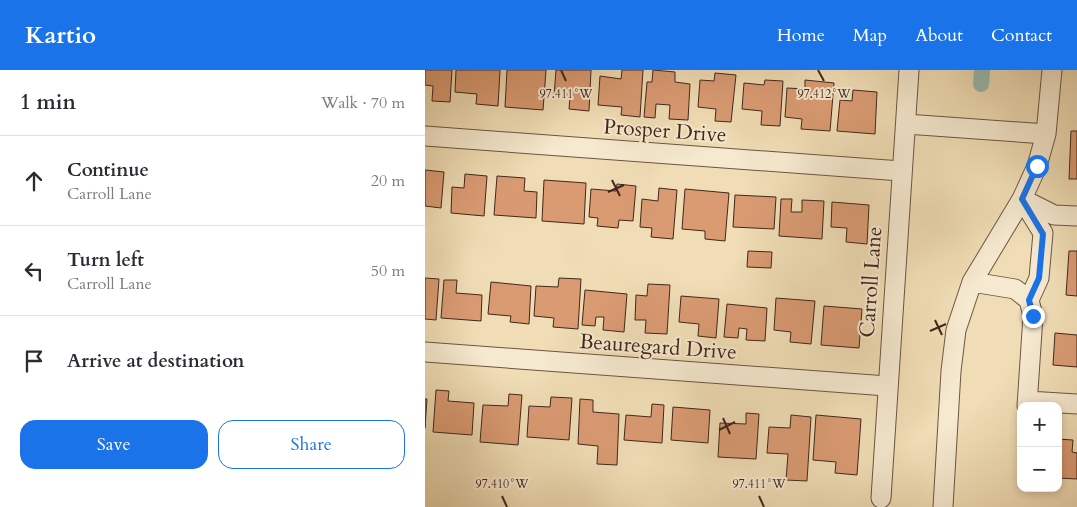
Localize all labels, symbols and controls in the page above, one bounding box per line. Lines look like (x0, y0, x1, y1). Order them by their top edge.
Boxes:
text: Kartio (25, 19, 96, 52)
text: Home (777, 23, 825, 48)
text: Map (853, 23, 887, 48)
text: About (915, 23, 963, 48)
text: Contact (991, 23, 1052, 48)
text: 97.411°W (539, 86, 593, 102)
text: 97.412°W (797, 86, 851, 102)
text: 1 min (20, 88, 76, 117)
text: Walk · 70 m (321, 92, 405, 114)
street label: Prosper Drive (603, 112, 727, 150)
route start (1026, 155, 1049, 178)
text: Continue (67, 157, 149, 183)
icon: ahead (20, 167, 48, 195)
text: 20 m (371, 170, 405, 192)
text: Carroll Lane (67, 183, 152, 205)
street label: Carroll Lane (853, 225, 889, 339)
text: Turn left (67, 247, 144, 273)
icon: left (20, 257, 48, 285)
text: 50 m (371, 260, 405, 282)
text: Carroll Lane (67, 273, 152, 295)
route end (1022, 305, 1045, 328)
street label: Beauregard Drive (578, 327, 738, 367)
icon: arrive (20, 347, 48, 375)
text: Arrive at destination (67, 348, 244, 374)
map controls (1017, 402, 1062, 492)
button: + (1017, 402, 1062, 447)
button: Save (20, 420, 208, 469)
button: Share (218, 420, 405, 469)
button: − (1017, 447, 1062, 492)
text: 97.410°W (475, 476, 529, 492)
text: 97.411°W (732, 476, 786, 492)

